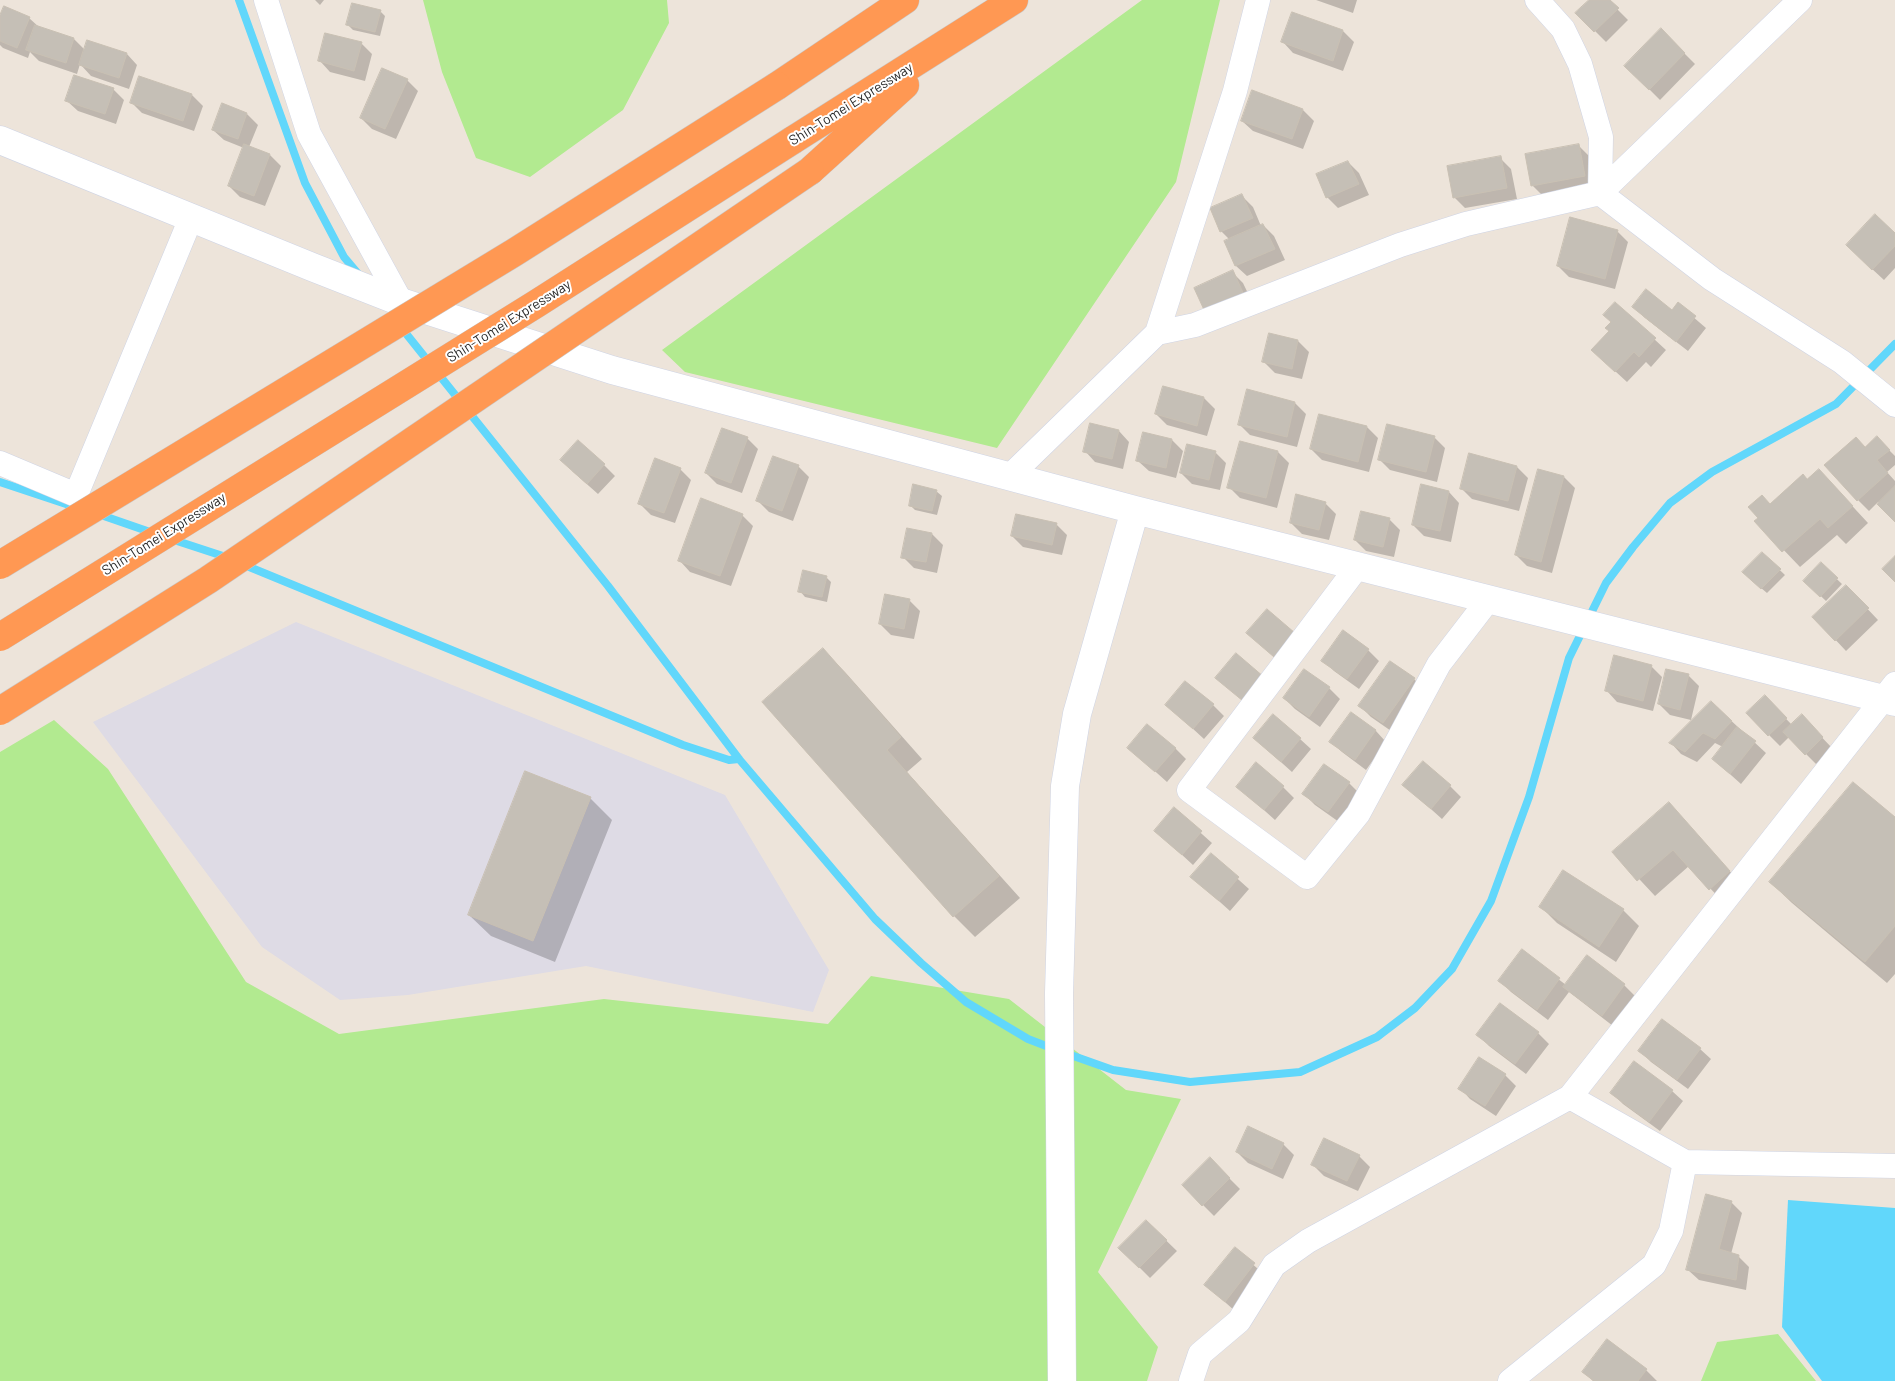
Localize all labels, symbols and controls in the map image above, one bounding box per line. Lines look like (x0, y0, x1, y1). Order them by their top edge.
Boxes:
street label: Shin-Tomei Expressway (786, 59, 916, 149)
street label: Shin-Tomei Expressway (444, 276, 574, 366)
street label: Shin-Tomei Expressway (99, 489, 229, 579)

